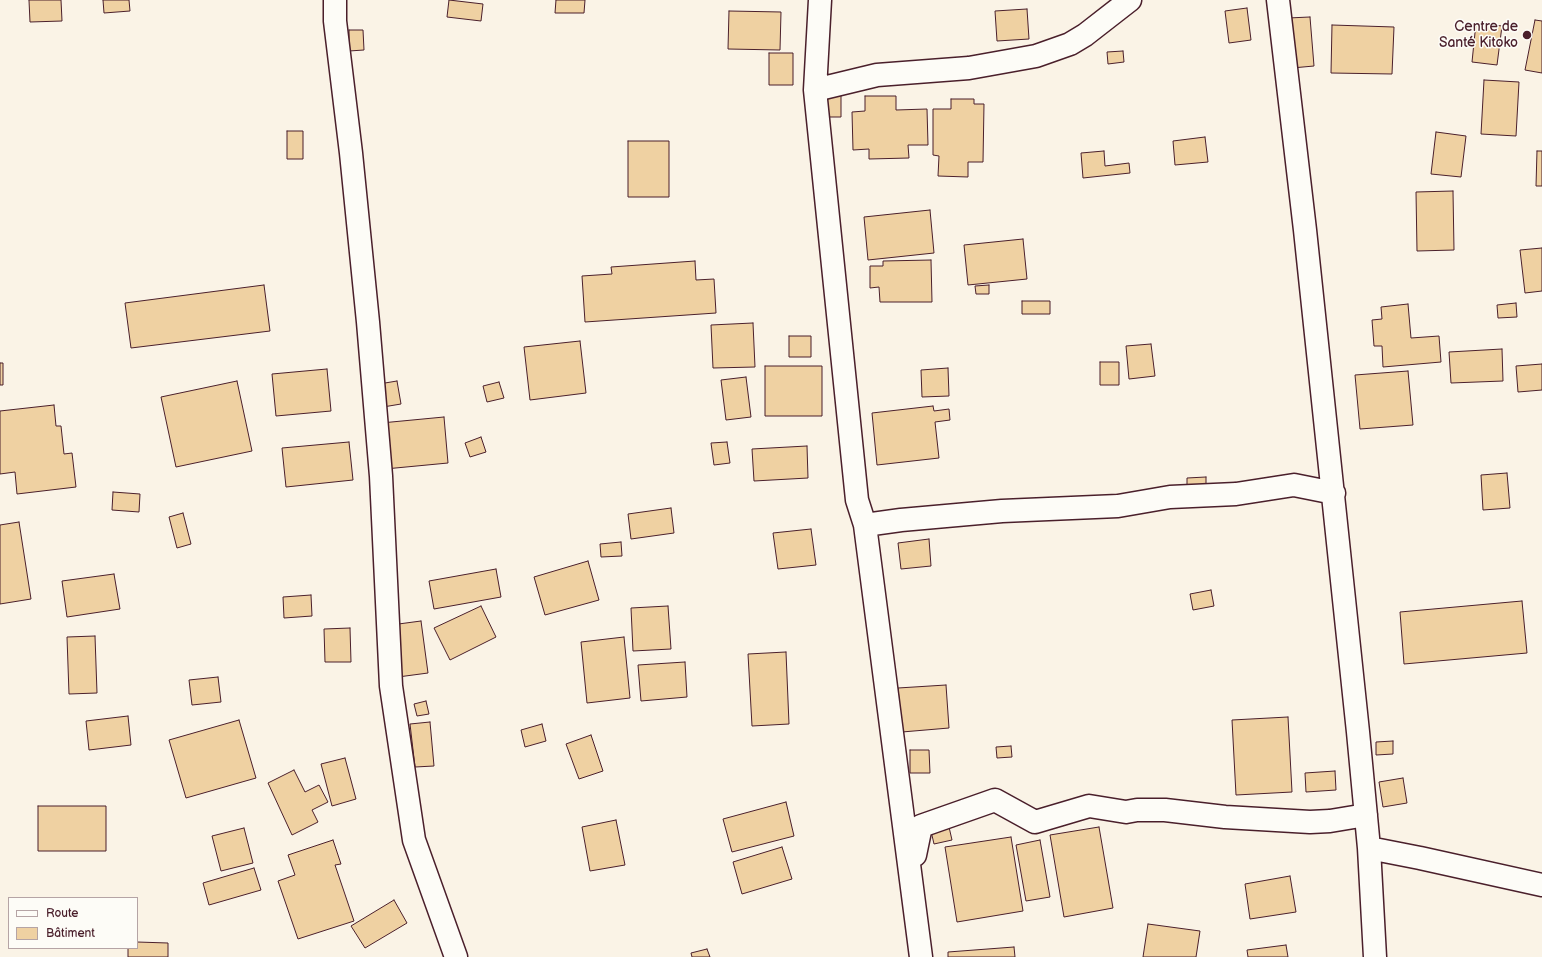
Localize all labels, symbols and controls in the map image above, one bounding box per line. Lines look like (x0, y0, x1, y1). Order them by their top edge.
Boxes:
place label: Centre de Santé Kitoko (1439, 19, 1518, 52)
marker: Centre de Santé Kitoko (1521, 29, 1533, 41)
legend (8, 897, 138, 949)
text: Route (46, 906, 78, 921)
text: Bâtiment (46, 926, 95, 941)

